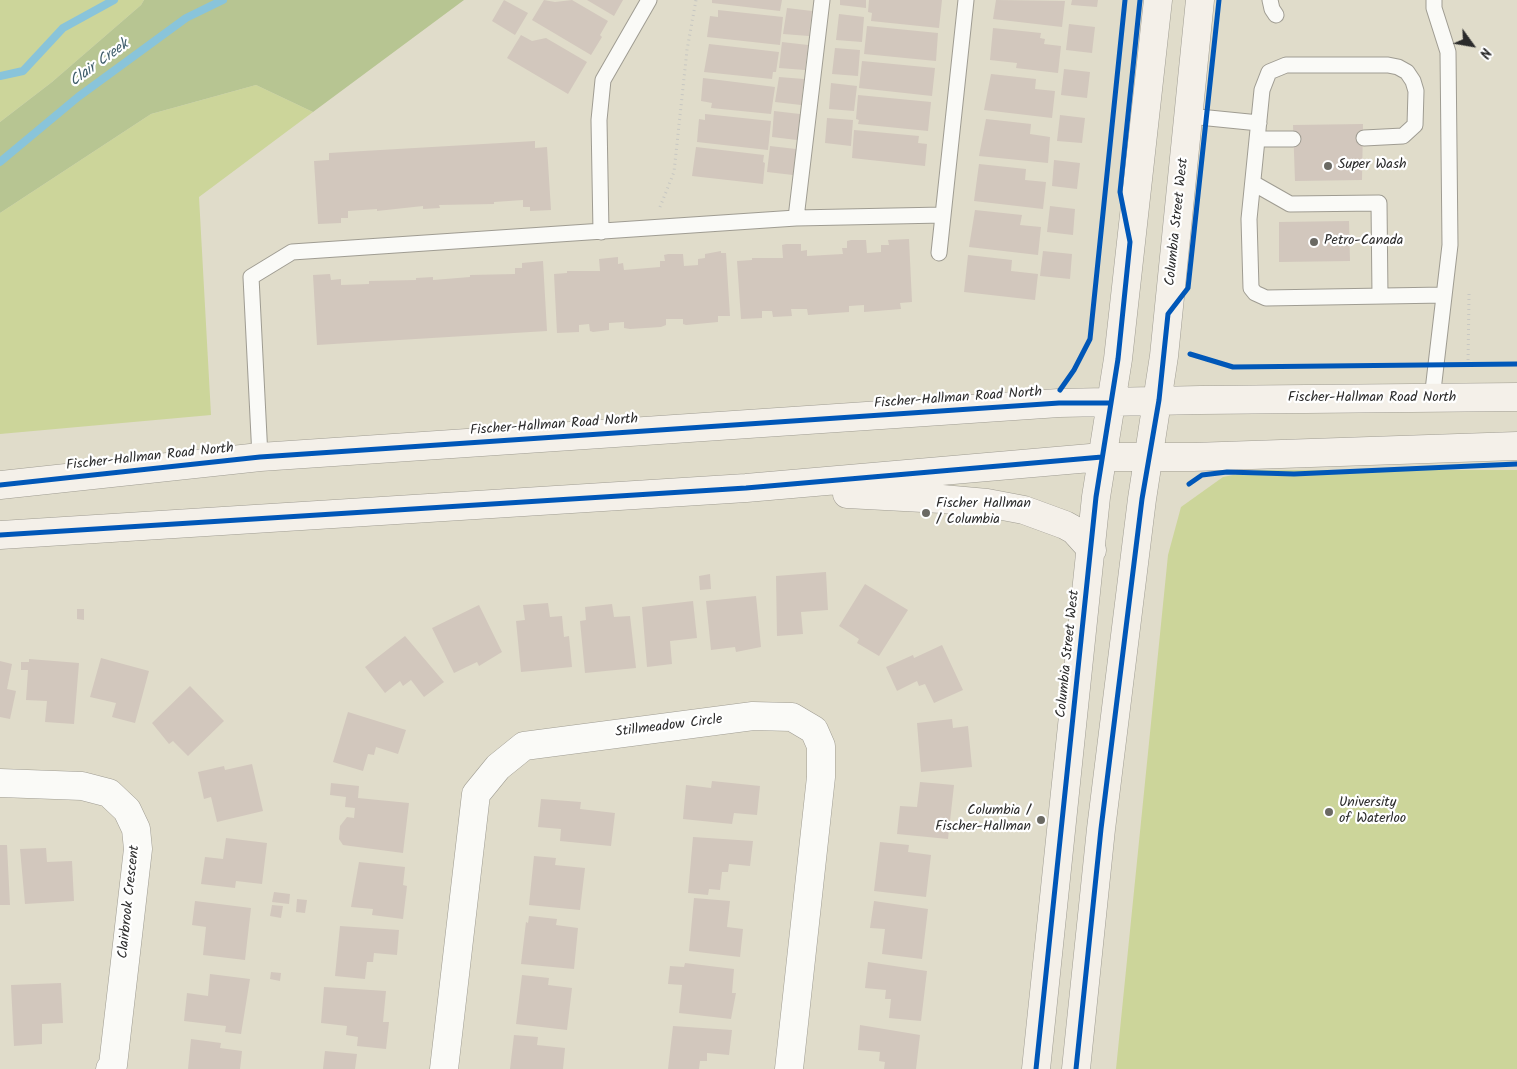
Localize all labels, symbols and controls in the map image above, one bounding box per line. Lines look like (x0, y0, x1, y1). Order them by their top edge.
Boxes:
north arrow (1447, 20, 1497, 70)
water label: Clair Creek (67, 37, 133, 91)
text: N (1473, 43, 1496, 63)
street label: Columbia Street West (1163, 157, 1193, 287)
place label: Super Wash (1338, 158, 1406, 174)
marker: Super Wash (1322, 160, 1334, 172)
place label: Petro-Canada (1324, 234, 1403, 250)
marker: Petro-Canada (1308, 236, 1320, 248)
street label: Fischer-Hallman Road North (873, 385, 1043, 413)
street label: Fischer-Hallman Road North (1288, 391, 1456, 407)
street label: Fischer-Hallman Road North (469, 412, 639, 440)
street label: Fischer-Hallman Road North (65, 441, 235, 475)
place label: Fischer Hallman / Columbia (936, 497, 1031, 530)
marker: Fischer Hallman / Columbia (920, 507, 932, 519)
street label: Columbia Street West (1054, 589, 1084, 719)
street label: Stillmeadow Circle (615, 712, 723, 742)
place label: University of Waterloo (1339, 796, 1406, 829)
place label: Columbia / Fischer-Hallman (935, 804, 1031, 836)
marker: University of Waterloo (1323, 806, 1335, 818)
marker: Columbia / Fischer-Hallman (1035, 814, 1047, 826)
street label: Clairbrook Crescent (116, 844, 144, 960)

